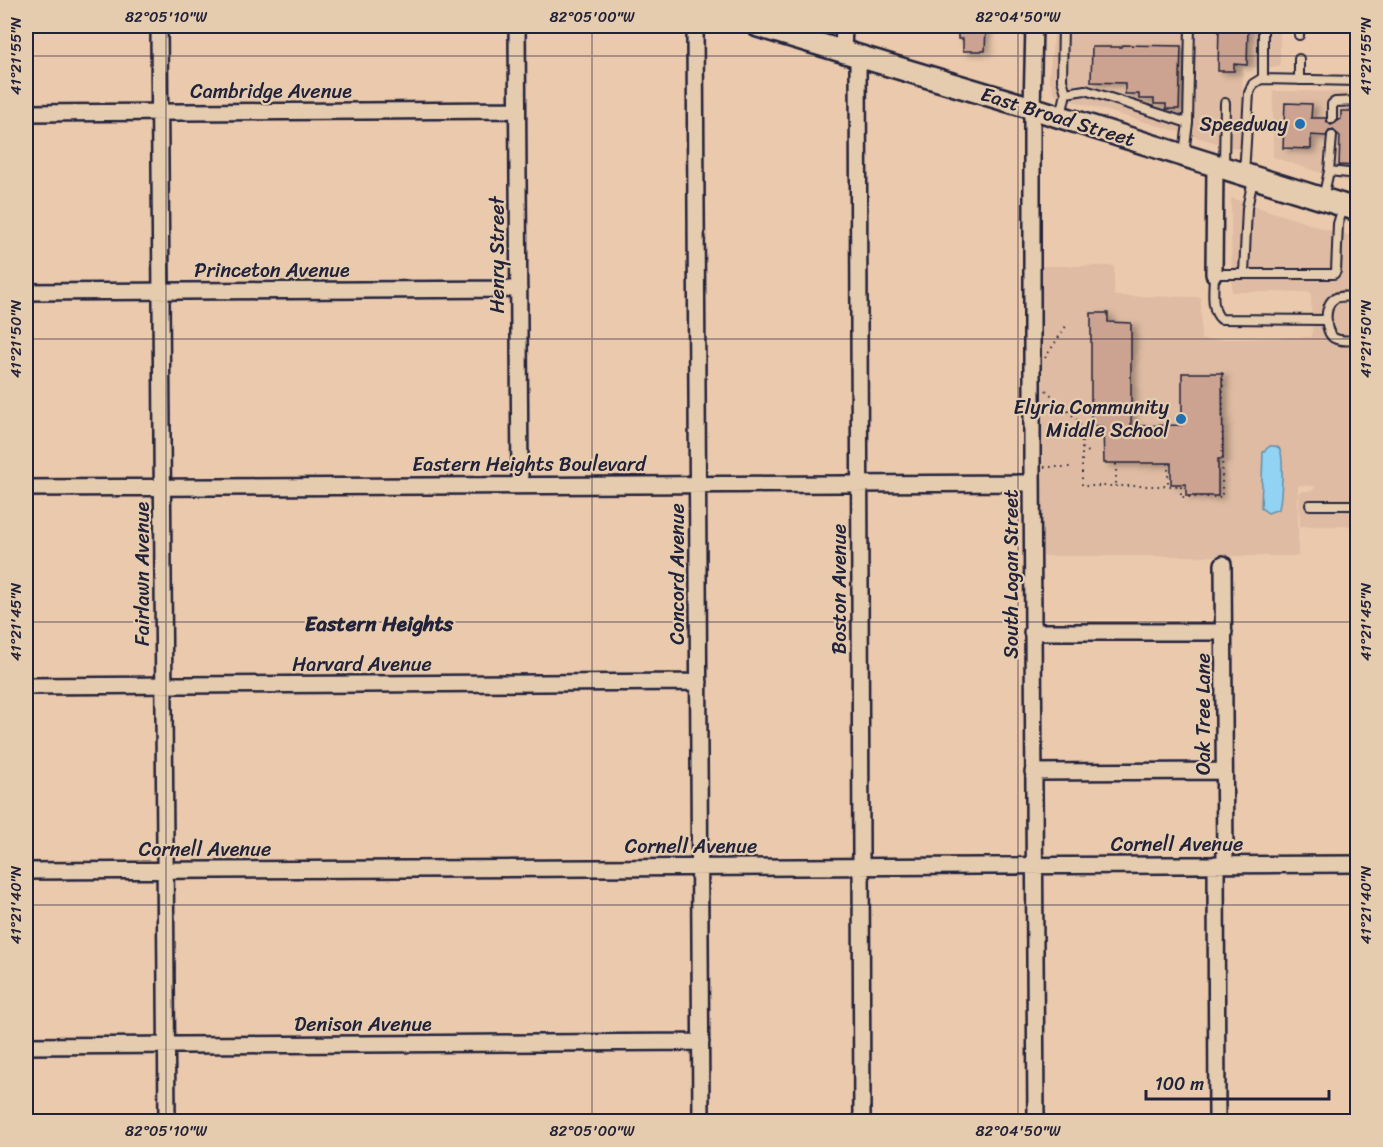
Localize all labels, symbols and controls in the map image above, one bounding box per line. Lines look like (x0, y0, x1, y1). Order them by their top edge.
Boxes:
text: 82°05'10"W (125, 4, 207, 30)
text: 82°05'00"W (549, 4, 635, 30)
text: 82°04'50"W (976, 4, 1061, 30)
text: 41°21'55"N (3, 16, 29, 95)
text: 41°21'55"N (1353, 16, 1379, 95)
street label: Cambridge Avenue (190, 74, 352, 109)
street label: East Broad Street (976, 77, 1140, 157)
place label: Speedway (1200, 107, 1289, 142)
marker: Speedway (1293, 117, 1307, 131)
street label: Henry Street (480, 196, 515, 313)
street label: Princeton Avenue (194, 253, 350, 288)
text: 41°21'50"N (3, 299, 29, 378)
text: 41°21'50"N (1353, 299, 1379, 378)
place label: Elyria Community Middle School (1014, 390, 1170, 448)
marker: Elyria Community Middle School (1174, 412, 1188, 426)
street label: Eastern Heights Boulevard (412, 447, 647, 482)
street label: South Logan Street (994, 489, 1029, 659)
street label: Fairlawn Avenue (125, 502, 160, 646)
street label: Concord Avenue (660, 503, 695, 645)
street label: Boston Avenue (822, 524, 857, 654)
text: 41°21'45"N (3, 582, 29, 661)
text: 41°21'45"N (1353, 582, 1379, 661)
district label: Eastern Heights (305, 605, 454, 643)
street label: Harvard Avenue (292, 647, 432, 682)
street label: Oak Tree Lane (1186, 653, 1221, 775)
street label: Cornell Avenue (1111, 827, 1243, 862)
street label: Cornell Avenue (625, 829, 757, 864)
street label: Cornell Avenue (139, 832, 271, 867)
text: 41°21'40"N (3, 865, 29, 944)
text: 41°21'40"N (1353, 865, 1379, 944)
street label: Denison Avenue (294, 1007, 432, 1042)
scale bar (1146, 1063, 1329, 1101)
text: 100 m (1155, 1068, 1204, 1100)
text: 82°05'10"W (125, 1118, 207, 1144)
text: 82°05'00"W (549, 1118, 635, 1144)
text: 82°04'50"W (976, 1118, 1061, 1144)

